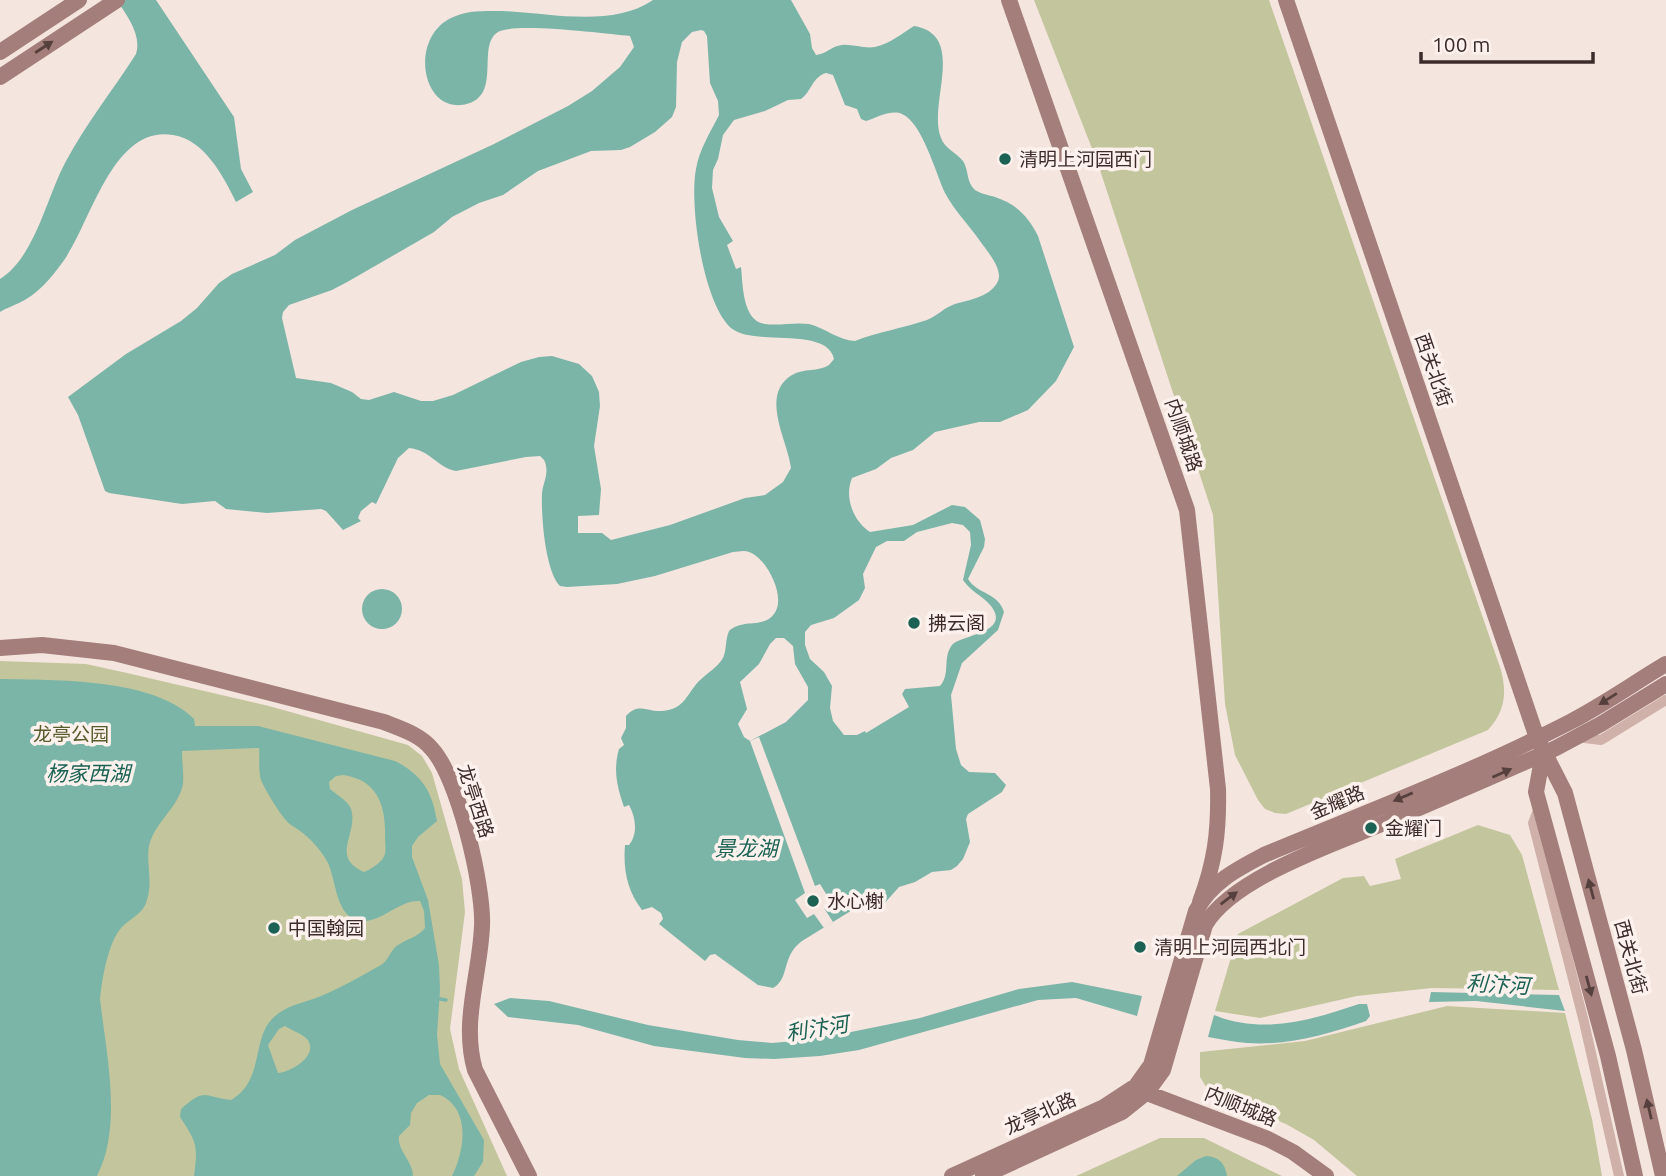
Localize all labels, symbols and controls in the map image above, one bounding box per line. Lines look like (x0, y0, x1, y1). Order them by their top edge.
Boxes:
scale bar (1421, 21, 1592, 65)
text: 100 m (1432, 32, 1490, 56)
one-way arrow (34, 41, 54, 54)
place label: 清明上河园西门 (1019, 148, 1152, 170)
marker: 清明上河园西门 (997, 151, 1013, 167)
street label: 西关北街 (1411, 330, 1457, 410)
street label: 内顺城路 (1161, 395, 1207, 475)
place label: 拂云阁 (928, 612, 985, 634)
marker: 拂云阁 (906, 615, 922, 631)
one-way arrow (1598, 693, 1617, 706)
park label: 龙亭公园 (33, 723, 109, 745)
water label: 杨家西湖 (46, 761, 133, 785)
street label: 龙亭西路 (454, 761, 498, 841)
one-way arrow (1492, 767, 1513, 778)
street label: 金耀路 (1306, 781, 1368, 823)
one-way arrow (1392, 792, 1413, 803)
place label: 金耀门 (1385, 817, 1442, 839)
marker: 金耀门 (1363, 820, 1379, 836)
water label: 景龙湖 (715, 836, 780, 860)
one-way arrow (1585, 878, 1596, 900)
place label: 水心榭 (827, 890, 884, 912)
one-way arrow (1220, 891, 1238, 906)
marker: 水心榭 (805, 893, 821, 909)
place label: 中国翰园 (288, 917, 364, 939)
street label: 西关北街 (1611, 917, 1651, 997)
marker: 中国翰园 (266, 920, 282, 936)
place label: 清明上河园西北门 (1154, 936, 1306, 958)
marker: 清明上河园西北门 (1132, 939, 1148, 955)
water label: 利汴河 (1466, 970, 1534, 998)
one-way arrow (1584, 975, 1595, 997)
water label: 利汴河 (784, 1011, 854, 1045)
street label: 内顺城路 (1202, 1082, 1280, 1130)
street label: 龙亭北路 (1001, 1087, 1079, 1139)
one-way arrow (1643, 1098, 1654, 1120)

